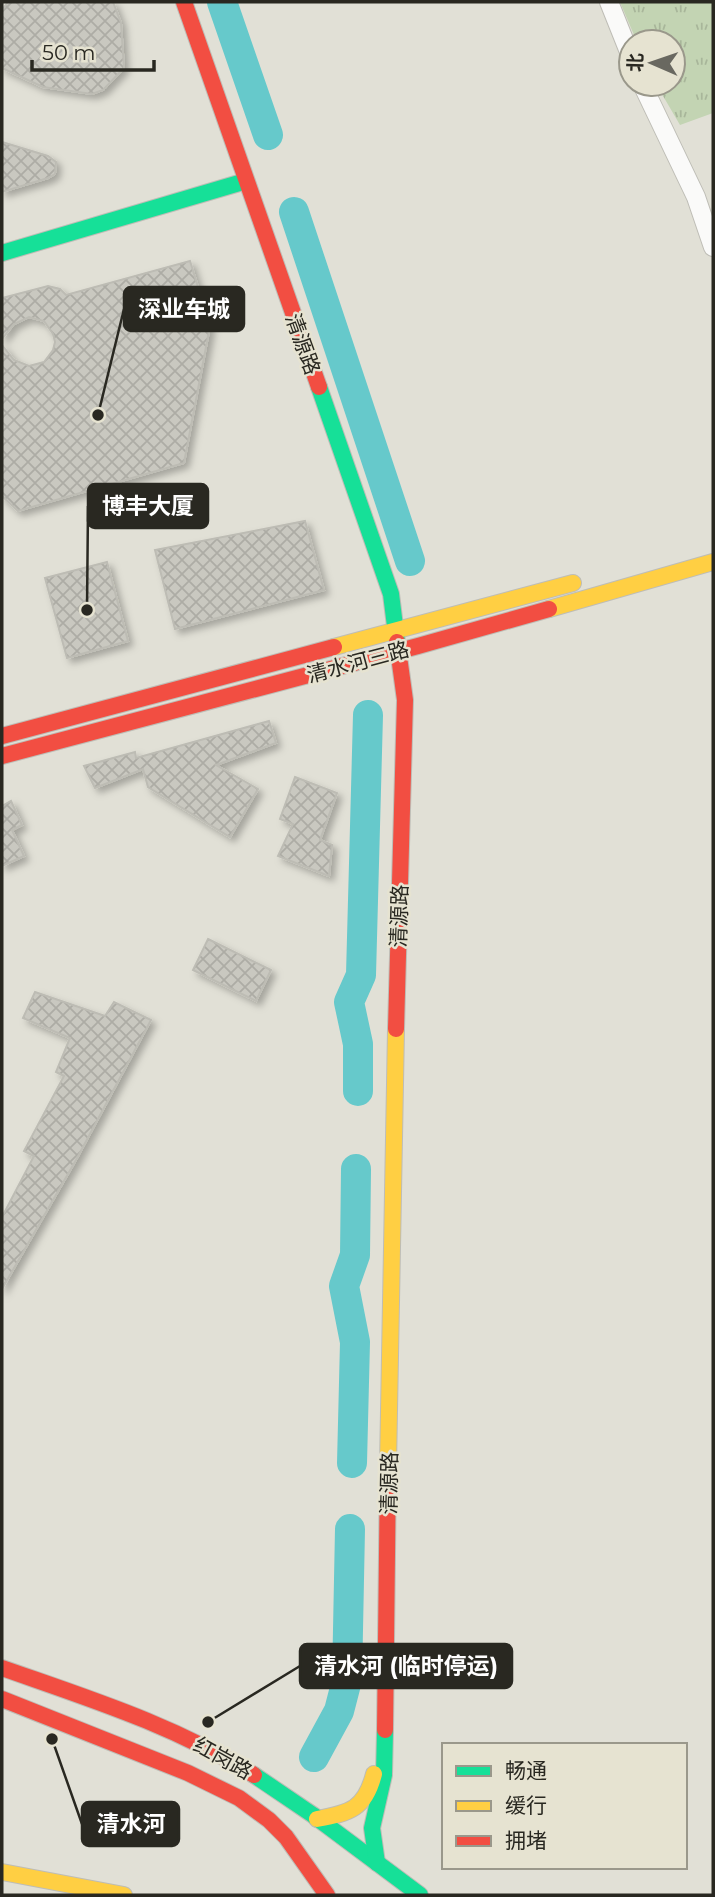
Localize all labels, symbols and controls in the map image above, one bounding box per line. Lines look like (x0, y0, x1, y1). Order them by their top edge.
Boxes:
scale bar (32, 28, 154, 72)
north arrow (617, 28, 687, 98)
text: 50 m (42, 40, 96, 65)
text: 北 (624, 53, 647, 72)
callout: 深业车城 (124, 287, 244, 331)
text: 深业车城 (138, 295, 230, 323)
street label: 清源路 (280, 310, 326, 378)
callout: 博丰大厦 (88, 484, 208, 528)
text: 博丰大厦 (102, 492, 194, 520)
street label: 清水河三路 (304, 636, 412, 688)
street label: 清源路 (385, 884, 413, 948)
street label: 清源路 (376, 1451, 402, 1515)
callout: 清水河 (临时停运) (300, 1644, 512, 1688)
text: 清水河 (临时停运) (314, 1652, 498, 1680)
street label: 红岗路 (189, 1732, 257, 1784)
legend (442, 1743, 687, 1869)
text: 畅通 (505, 1758, 547, 1783)
text: 缓行 (505, 1793, 547, 1818)
callout: 清水河 (82, 1802, 179, 1846)
text: 清水河 (97, 1810, 166, 1838)
text: 拥堵 (505, 1828, 547, 1853)

